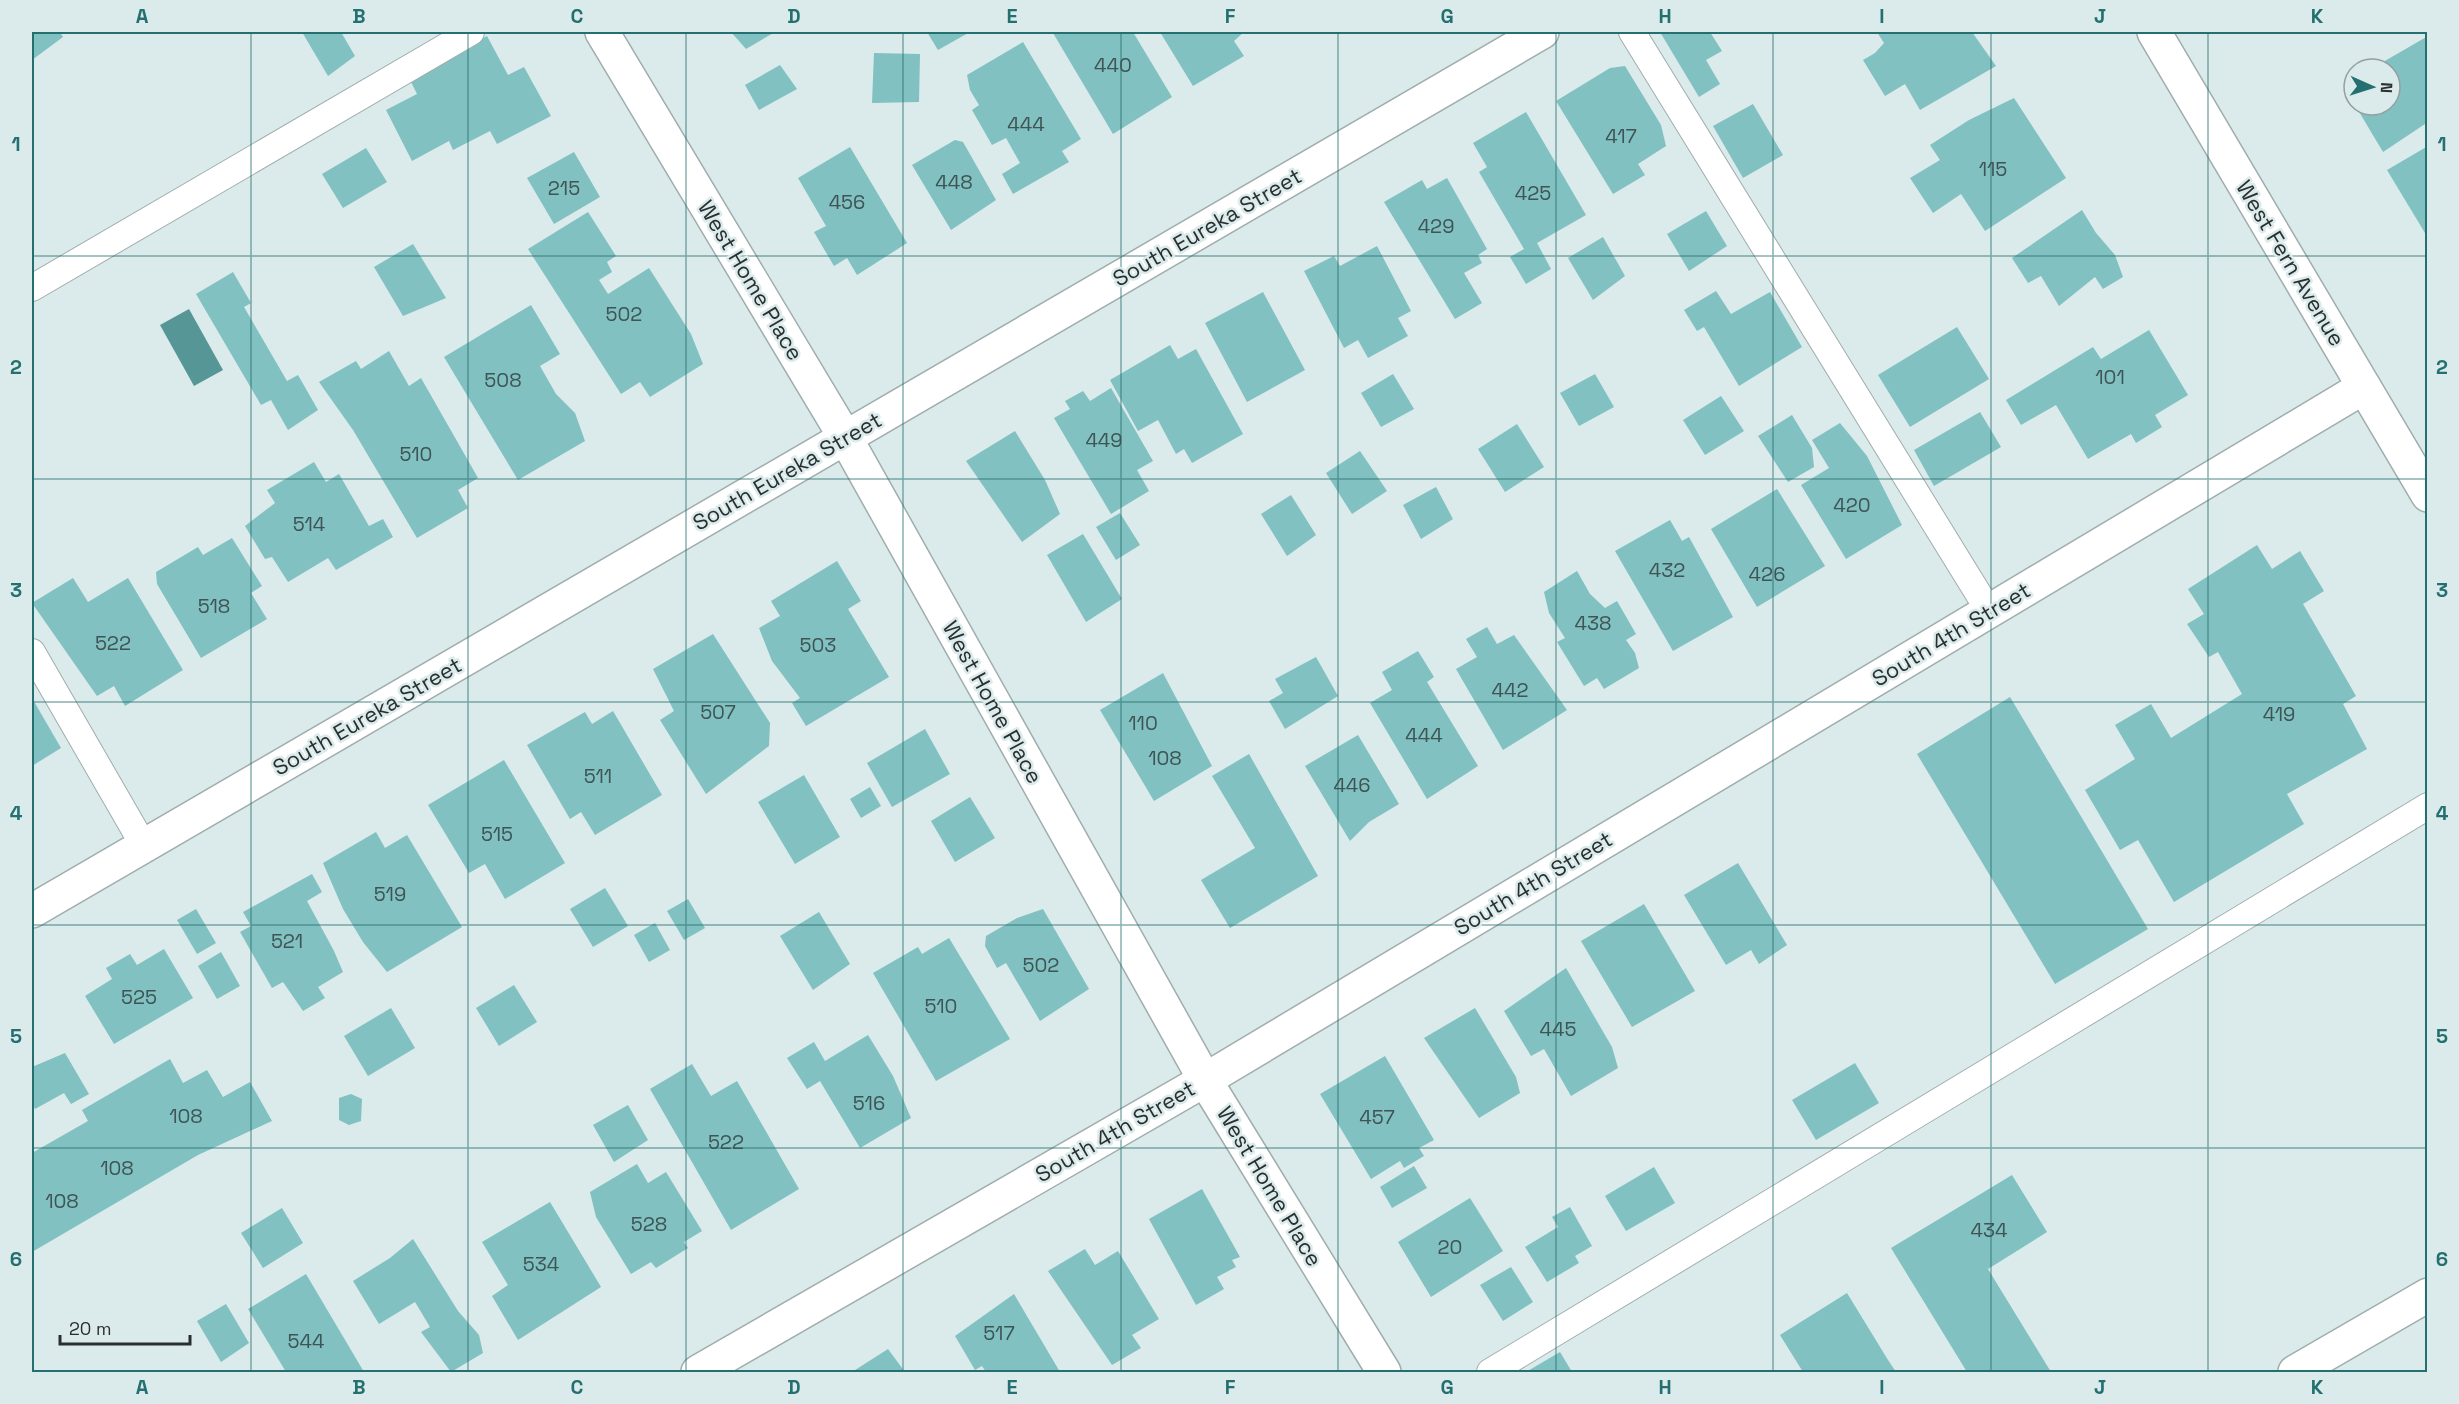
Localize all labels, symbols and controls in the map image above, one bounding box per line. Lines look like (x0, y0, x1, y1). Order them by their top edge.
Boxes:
text: A (136, 3, 149, 29)
text: B (352, 3, 366, 29)
text: C (571, 3, 584, 29)
text: D (787, 3, 801, 29)
text: E (1006, 3, 1018, 29)
text: F (1225, 3, 1236, 29)
text: G (1440, 3, 1454, 29)
text: H (1658, 3, 1672, 29)
text: I (1879, 3, 1885, 29)
text: J (2094, 3, 2106, 29)
text: K (2311, 3, 2324, 29)
house number: 440 (1094, 52, 1132, 78)
north arrow (2342, 57, 2402, 117)
text: N (2376, 82, 2397, 94)
house number: 444 (1007, 111, 1045, 137)
house number: 417 (1605, 123, 1637, 149)
text: 1 (11, 131, 21, 157)
text: 1 (2437, 131, 2447, 157)
house number: 115 (1979, 156, 2007, 182)
street label: South Eureka Street (1107, 161, 1307, 293)
house number: 448 (935, 169, 973, 195)
house number: 215 (548, 175, 580, 201)
street label: West Fern Avenue (2230, 175, 2352, 351)
house number: 425 (1515, 180, 1551, 206)
house number: 456 (829, 189, 865, 215)
street label: West Home Place (692, 195, 810, 365)
house number: 429 (1418, 213, 1454, 239)
house number: 502 (606, 301, 642, 327)
text: 2 (10, 354, 22, 380)
text: 2 (2436, 354, 2448, 380)
house number: 101 (2095, 364, 2125, 390)
house number: 508 (484, 367, 522, 393)
street label: South Eureka Street (687, 405, 887, 537)
house number: 449 (1085, 427, 1123, 453)
house number: 510 (400, 441, 432, 467)
house number: 420 (1833, 492, 1871, 518)
house number: 514 (293, 511, 325, 537)
house number: 432 (1649, 557, 1685, 583)
house number: 426 (1749, 561, 1785, 587)
street label: South 4th Street (1867, 576, 2035, 692)
text: 3 (10, 577, 22, 603)
text: 3 (2436, 577, 2448, 603)
house number: 518 (198, 593, 230, 619)
house number: 438 (1574, 610, 1612, 636)
street label: West Home Place (937, 616, 1049, 788)
house number: 522 (95, 630, 131, 656)
house number: 503 (800, 632, 836, 658)
street label: South Eureka Street (267, 650, 467, 782)
house number: 442 (1491, 677, 1529, 703)
house number: 507 (700, 699, 736, 725)
house number: 419 (2263, 701, 2295, 727)
house number: 110 (1128, 710, 1158, 736)
house number: 444 (1405, 722, 1443, 748)
house number: 108 (1148, 745, 1182, 771)
house number: 511 (584, 763, 612, 789)
house number: 446 (1333, 772, 1371, 798)
text: 4 (10, 800, 23, 826)
text: 4 (2436, 800, 2449, 826)
house number: 515 (481, 821, 513, 847)
street label: South 4th Street (1449, 825, 1617, 941)
house number: 519 (374, 881, 406, 907)
house number: 521 (271, 928, 303, 954)
house number: 502 (1023, 952, 1059, 978)
house number: 525 (121, 984, 157, 1010)
house number: 510 (925, 993, 957, 1019)
house number: 445 (1540, 1016, 1577, 1042)
text: 5 (10, 1023, 22, 1049)
text: 5 (2436, 1023, 2448, 1049)
street label: South 4th Street (1030, 1074, 1200, 1188)
house number: 516 (853, 1090, 885, 1116)
street label: West Home Place (1211, 1101, 1329, 1271)
house number: 108 (169, 1103, 203, 1129)
house number: 457 (1359, 1104, 1395, 1130)
house number: 522 (708, 1129, 744, 1155)
house number: 108 (100, 1155, 134, 1181)
house number: 108 (45, 1188, 79, 1214)
house number: 528 (631, 1211, 667, 1237)
house number: 434 (1970, 1217, 2008, 1243)
house number: 20 (1438, 1234, 1462, 1260)
text: 6 (10, 1246, 22, 1272)
text: 6 (2436, 1246, 2448, 1272)
house number: 534 (523, 1251, 559, 1277)
scale bar (60, 1308, 190, 1346)
text: 20 m (69, 1317, 112, 1340)
house number: 517 (983, 1320, 1015, 1346)
house number: 544 (288, 1328, 324, 1354)
text: A (136, 1374, 149, 1400)
text: B (352, 1374, 366, 1400)
text: C (571, 1374, 584, 1400)
text: D (787, 1374, 801, 1400)
text: E (1006, 1374, 1018, 1400)
text: F (1225, 1374, 1236, 1400)
text: G (1440, 1374, 1454, 1400)
text: H (1658, 1374, 1672, 1400)
text: I (1879, 1374, 1885, 1400)
text: J (2094, 1374, 2106, 1400)
text: K (2311, 1374, 2324, 1400)

